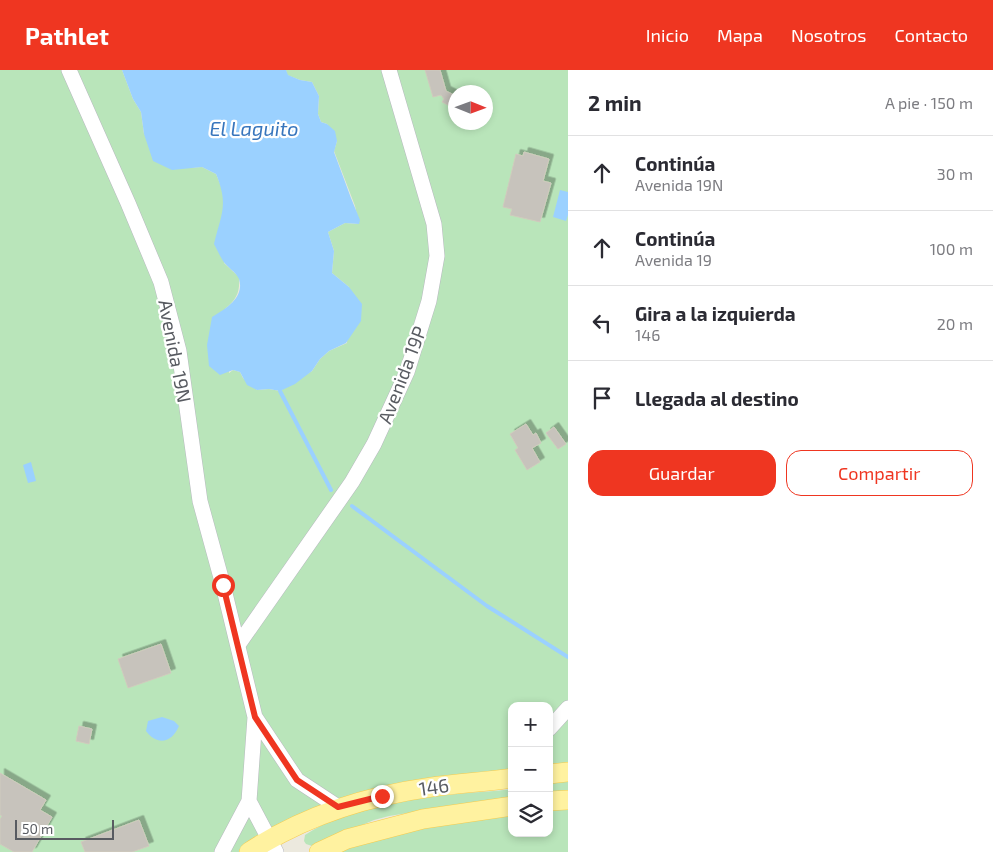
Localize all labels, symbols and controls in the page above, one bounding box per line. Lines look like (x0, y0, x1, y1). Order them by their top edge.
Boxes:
text: Pathlet (25, 21, 109, 50)
text: Inicio (646, 24, 689, 46)
text: Mapa (717, 24, 763, 46)
text: Nosotros (791, 24, 866, 46)
text: Contacto (894, 24, 968, 46)
north arrow (448, 85, 493, 130)
text: 2 min (588, 90, 642, 115)
text: A pie · 150 m (885, 93, 973, 112)
water label: El Laguito (209, 116, 299, 140)
text: Continúa (635, 152, 715, 175)
icon: ahead (588, 159, 616, 187)
text: 30 m (937, 164, 973, 183)
text: Avenida 19N (635, 175, 723, 194)
text: Continúa (635, 227, 715, 250)
icon: ahead (588, 234, 616, 262)
text: 100 m (930, 239, 973, 258)
text: Avenida 19 (635, 250, 712, 269)
street label: Avenida 19N (154, 297, 197, 405)
text: Gira a la izquierda (635, 302, 796, 325)
icon: left (588, 309, 616, 337)
text: 20 m (937, 314, 973, 333)
street label: Avenida 19P (372, 323, 431, 427)
text: 146 (635, 325, 660, 344)
icon: arrive (588, 384, 616, 412)
text: Llegada al destino (635, 387, 799, 410)
button: Guardar (588, 450, 776, 496)
button: Compartir (786, 450, 973, 496)
route start (212, 574, 235, 597)
map controls (508, 702, 553, 837)
button: + (508, 702, 553, 747)
button: − (508, 747, 553, 792)
street label: 146 (417, 773, 450, 800)
route end (371, 785, 394, 808)
button: layers (508, 792, 553, 837)
scale bar (15, 817, 114, 840)
text: 50 m (22, 820, 53, 837)

